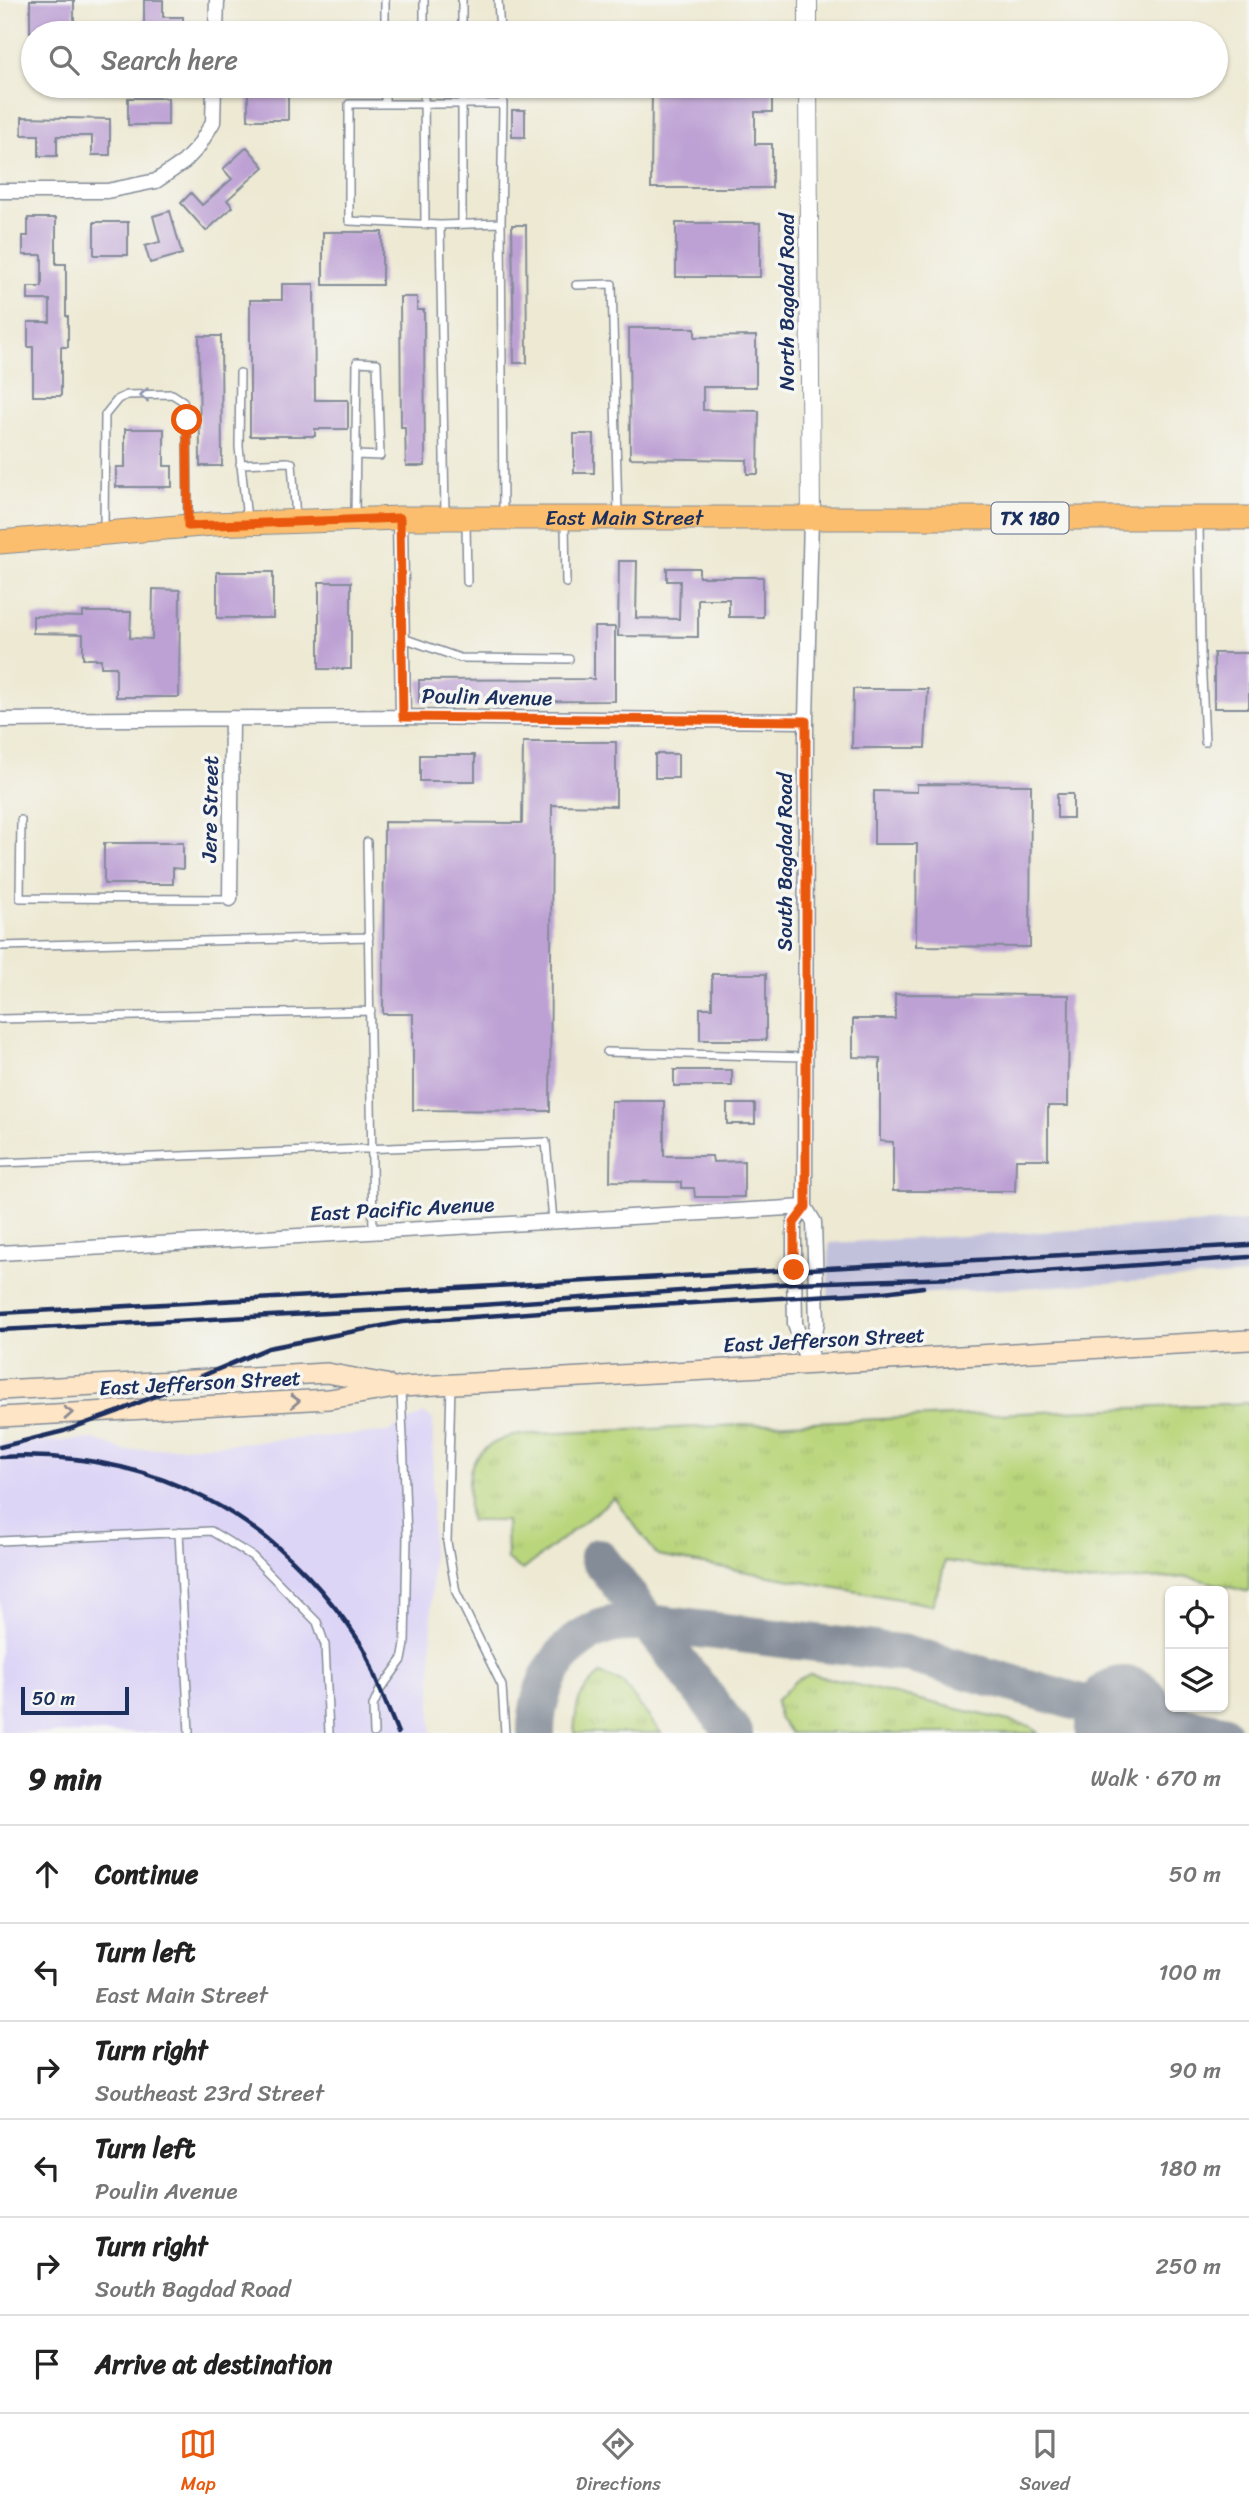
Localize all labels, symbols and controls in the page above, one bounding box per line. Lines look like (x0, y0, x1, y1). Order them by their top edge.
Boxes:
search box (21, 21, 1228, 98)
text: Search here (101, 37, 238, 83)
icon: search (45, 41, 83, 79)
street label: North Bagdad Road (768, 211, 806, 391)
one-way arrow (138, 387, 149, 403)
route start (171, 404, 202, 435)
street label: East Main Street (545, 499, 705, 537)
road number: TX 180 (992, 503, 1068, 534)
street label: Poulin Avenue (422, 677, 552, 717)
street label: Jere Street (190, 755, 230, 864)
street label: South Bagdad Road (766, 771, 804, 951)
street label: East Pacific Avenue (309, 1185, 495, 1233)
route end (778, 1254, 809, 1285)
street label: East Jefferson Street (722, 1316, 926, 1364)
street label: East Jefferson Street (98, 1359, 302, 1407)
one-way arrow (290, 1394, 301, 1409)
one-way arrow (63, 1406, 74, 1421)
map controls (1165, 1586, 1228, 1712)
button: locate (1165, 1586, 1228, 1649)
button: layers (1165, 1649, 1228, 1712)
text: 50 m (32, 1682, 75, 1715)
scale bar (21, 1684, 130, 1716)
text: 9 min (28, 1752, 102, 1806)
text: Walk · 670 m (1090, 1758, 1221, 1799)
text: Continue (95, 1851, 198, 1897)
text: 50 m (1169, 1854, 1221, 1895)
icon: ahead (28, 1855, 66, 1893)
text: Turn left (95, 1929, 195, 1975)
text: 100 m (1158, 1952, 1221, 1993)
icon: left (28, 1953, 66, 1991)
text: East Main Street (95, 1975, 268, 2016)
text: Turn right (95, 2027, 208, 2073)
text: 90 m (1169, 2050, 1221, 2091)
icon: right (28, 2051, 66, 2089)
text: Southeast 23rd Street (95, 2073, 324, 2114)
text: Turn left (95, 2125, 195, 2171)
text: 180 m (1159, 2148, 1221, 2189)
icon: left (28, 2149, 66, 2187)
text: Poulin Avenue (95, 2171, 238, 2212)
text: Turn right (95, 2223, 208, 2269)
text: 250 m (1155, 2246, 1221, 2287)
icon: right (28, 2247, 66, 2285)
text: South Bagdad Road (95, 2269, 291, 2310)
text: Arrive at destination (95, 2341, 332, 2387)
icon: arrive (28, 2345, 66, 2383)
tab: Map (179, 2425, 217, 2500)
tab: Directions (576, 2425, 661, 2500)
tab: Saved (1020, 2425, 1070, 2500)

